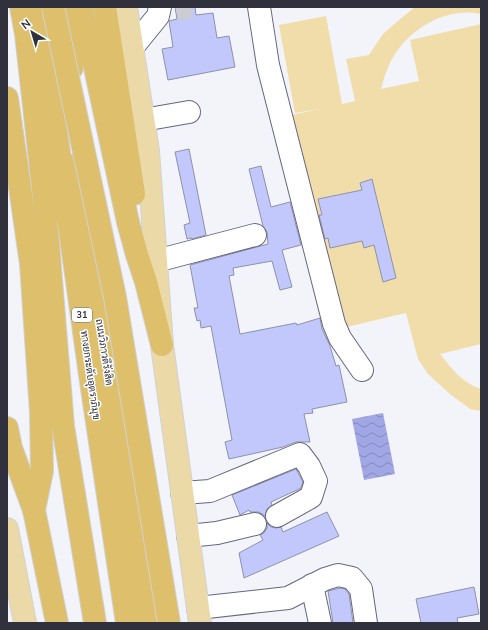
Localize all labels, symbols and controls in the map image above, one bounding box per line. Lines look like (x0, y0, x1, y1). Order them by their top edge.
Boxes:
north arrow (12, 12, 52, 52)
text: N (18, 16, 33, 32)
road number: 31 (72, 308, 92, 322)
street label: ถนนวิภาวดีรังสิต (93, 318, 116, 386)
street label: ทางยกระดับอุตราภิมุข (77, 330, 103, 421)

